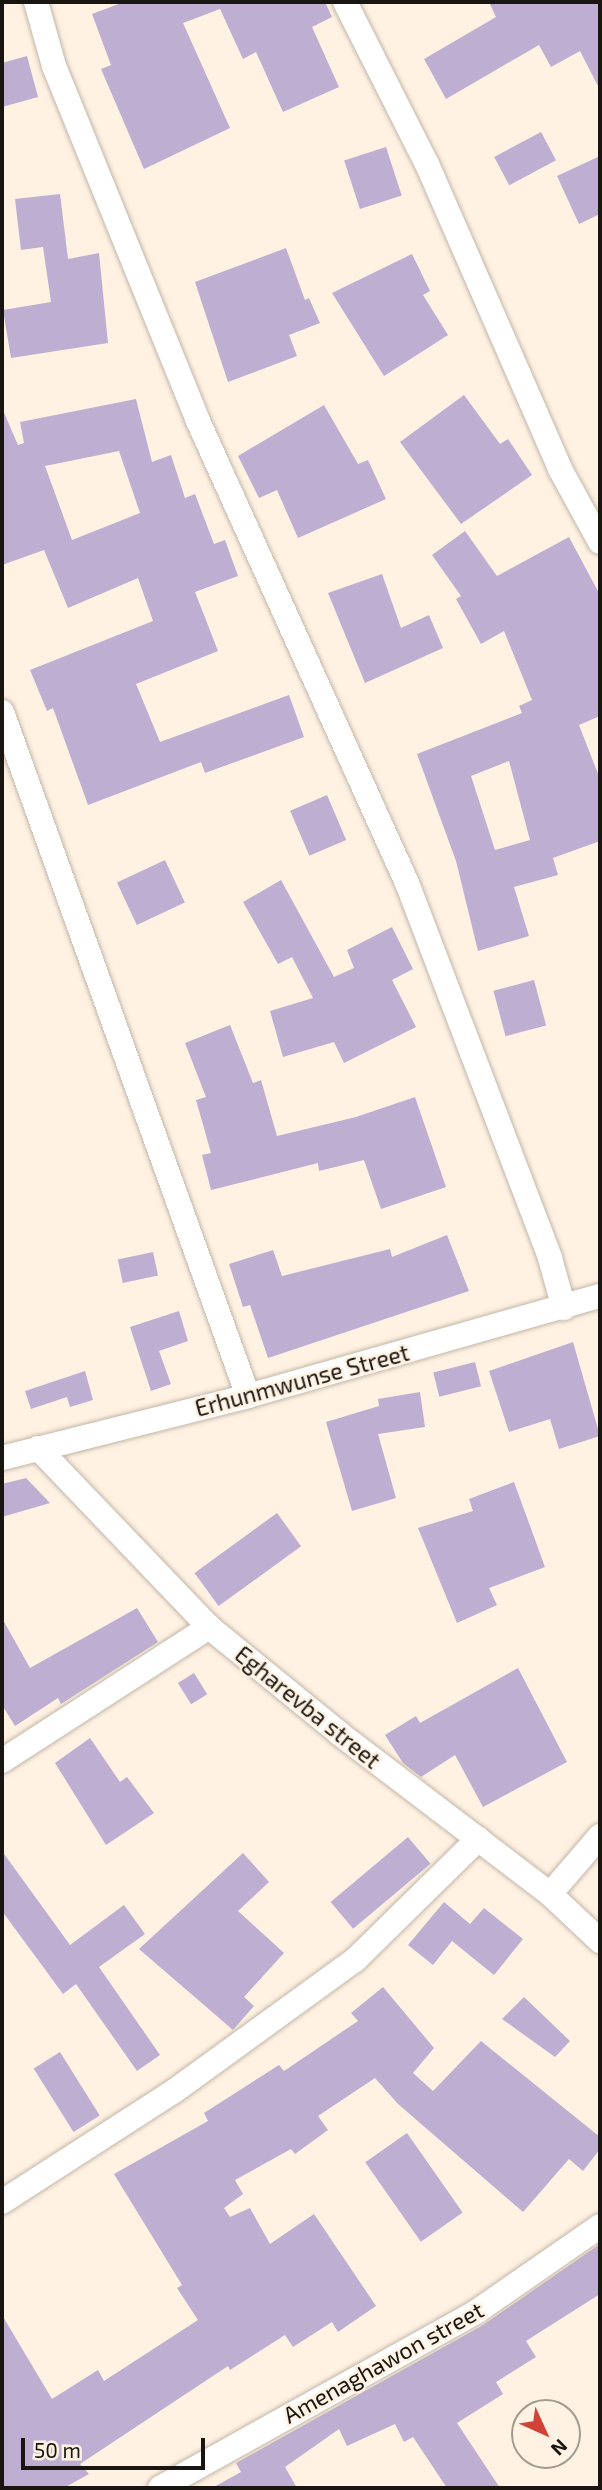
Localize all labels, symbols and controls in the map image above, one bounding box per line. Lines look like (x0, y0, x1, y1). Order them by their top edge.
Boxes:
street label: Erhunmwunse Street (192, 1338, 412, 1422)
street label: Egharevba street (230, 1640, 386, 1774)
street label: Amenaghawon street (278, 2295, 488, 2429)
north arrow (511, 2399, 581, 2469)
scale bar (24, 2424, 208, 2468)
text: N (547, 2435, 573, 2461)
text: 50 m (34, 2437, 81, 2462)

